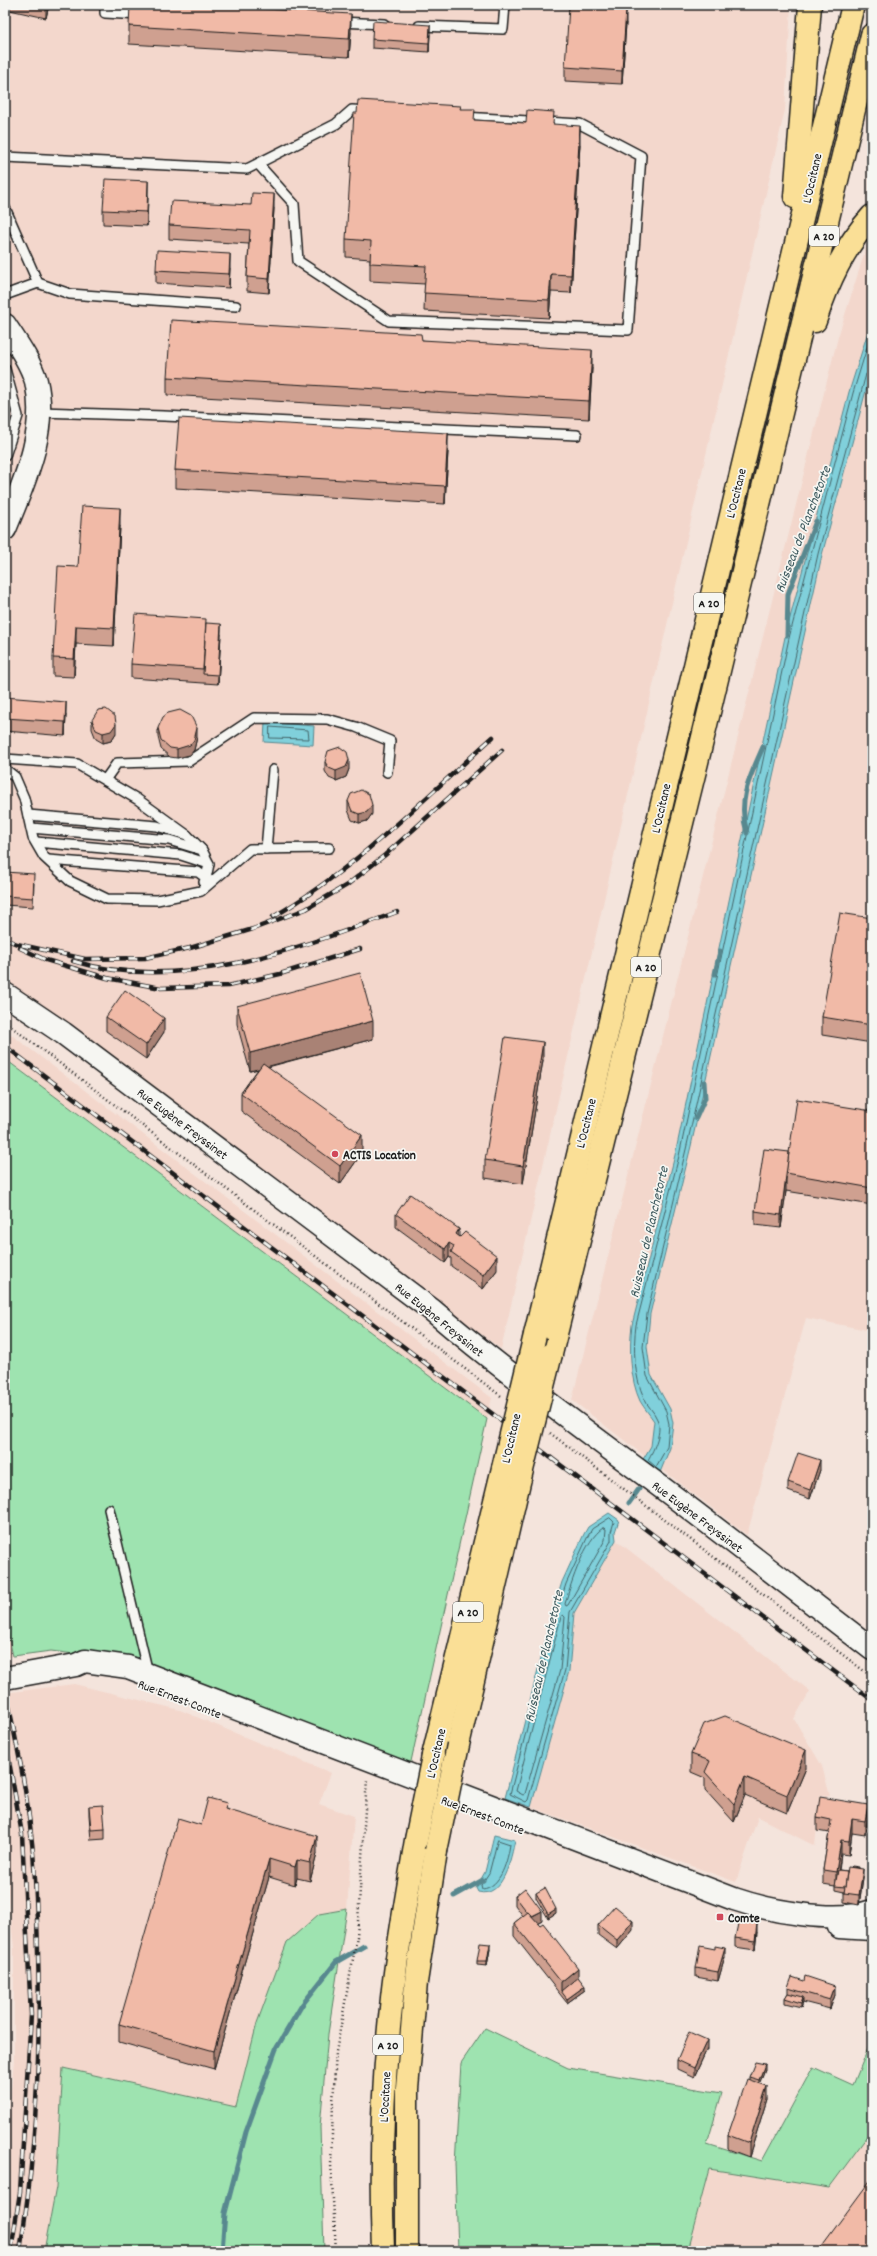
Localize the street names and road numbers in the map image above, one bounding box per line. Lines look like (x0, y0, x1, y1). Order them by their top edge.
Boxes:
street label: L'Occitane (798, 151, 828, 205)
road number: A 20 (809, 226, 839, 246)
street label: L'Occitane (722, 466, 753, 521)
road number: A 20 (694, 593, 724, 613)
street label: L'Occitane (647, 781, 677, 835)
road number: A 20 (631, 957, 661, 977)
street label: Rue Eugène Freyssinet (132, 1084, 231, 1166)
street label: L'Occitane (572, 1096, 603, 1151)
street label: Rue Eugène Freyssinet (390, 1279, 487, 1363)
street label: L'Occitane (497, 1411, 527, 1465)
street label: Rue Eugène Freyssinet (647, 1477, 746, 1559)
road number: A 20 (453, 1602, 483, 1622)
street label: Rue Ernest Comte (135, 1676, 224, 1725)
street label: L'Occitane (422, 1726, 452, 1780)
street label: Rue Ernest Comte (438, 1792, 527, 1841)
road number: A 20 (373, 2035, 403, 2055)
street label: L'Occitane (376, 2071, 397, 2123)

